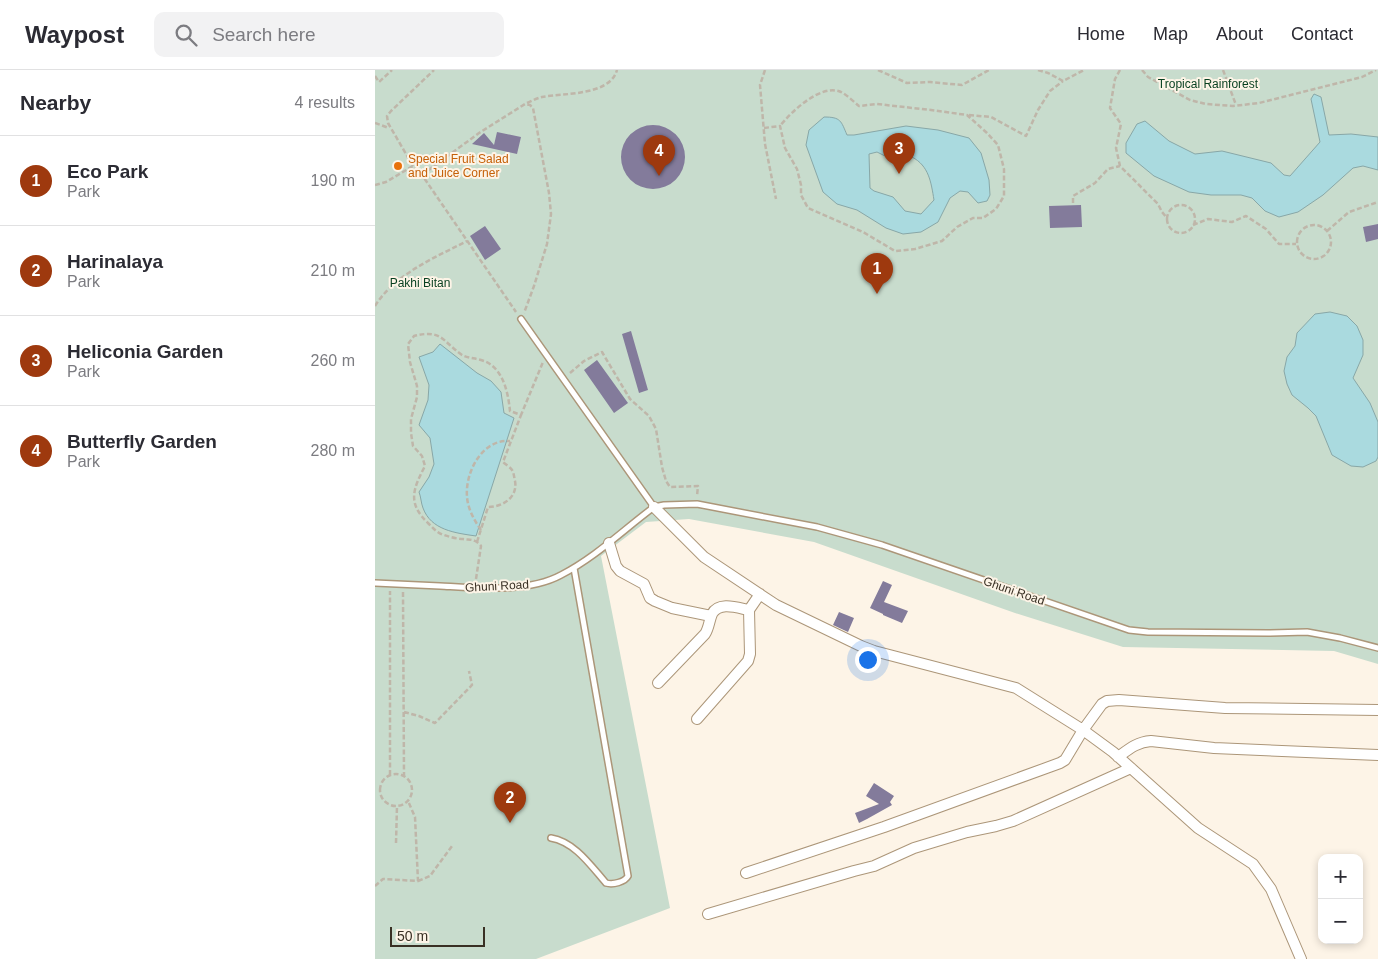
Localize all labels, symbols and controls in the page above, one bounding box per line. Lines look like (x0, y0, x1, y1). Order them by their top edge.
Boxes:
search box (154, 12, 504, 57)
text: Waypost (25, 21, 124, 48)
icon: search (172, 21, 200, 49)
text: Search here (212, 24, 316, 45)
text: Home (1077, 24, 1125, 44)
text: Map (1153, 24, 1188, 44)
text: About (1216, 24, 1263, 44)
text: Contact (1291, 24, 1353, 44)
park label: Tropical Rainforest (1158, 77, 1259, 91)
text: Nearby (20, 91, 91, 114)
text: 4 results (295, 94, 355, 111)
pin: 3 (883, 133, 915, 174)
pin: 4 (643, 135, 675, 176)
place label: Special Fruit Salad and Juice Corner (408, 152, 509, 180)
marker: Special Fruit Salad and Juice Corner (392, 160, 404, 172)
text: Eco Park (67, 161, 148, 182)
text: 1 (32, 172, 40, 189)
text: 190 m (311, 172, 355, 189)
text: Park (67, 183, 100, 200)
text: Harinalaya (67, 251, 163, 272)
pin: 1 (861, 253, 893, 294)
text: 2 (32, 262, 40, 279)
text: 210 m (311, 262, 355, 279)
text: Park (67, 273, 100, 290)
park label: Pakhi Bitan (390, 276, 450, 290)
text: Heliconia Garden (67, 341, 223, 362)
text: 3 (32, 352, 40, 369)
text: 260 m (311, 352, 355, 369)
text: Park (67, 363, 100, 380)
text: Butterfly Garden (67, 431, 217, 452)
text: 4 (32, 442, 40, 459)
text: 280 m (311, 442, 355, 459)
text: Park (67, 453, 100, 470)
street label: Ghuni Road (981, 574, 1047, 608)
street label: Ghuni Road (465, 577, 529, 595)
your location (855, 647, 881, 673)
pin: 2 (494, 782, 526, 823)
map controls (1318, 854, 1363, 944)
button: + (1318, 854, 1363, 899)
button: − (1318, 899, 1363, 944)
scale bar (390, 924, 485, 947)
text: 50 m (397, 928, 428, 944)

